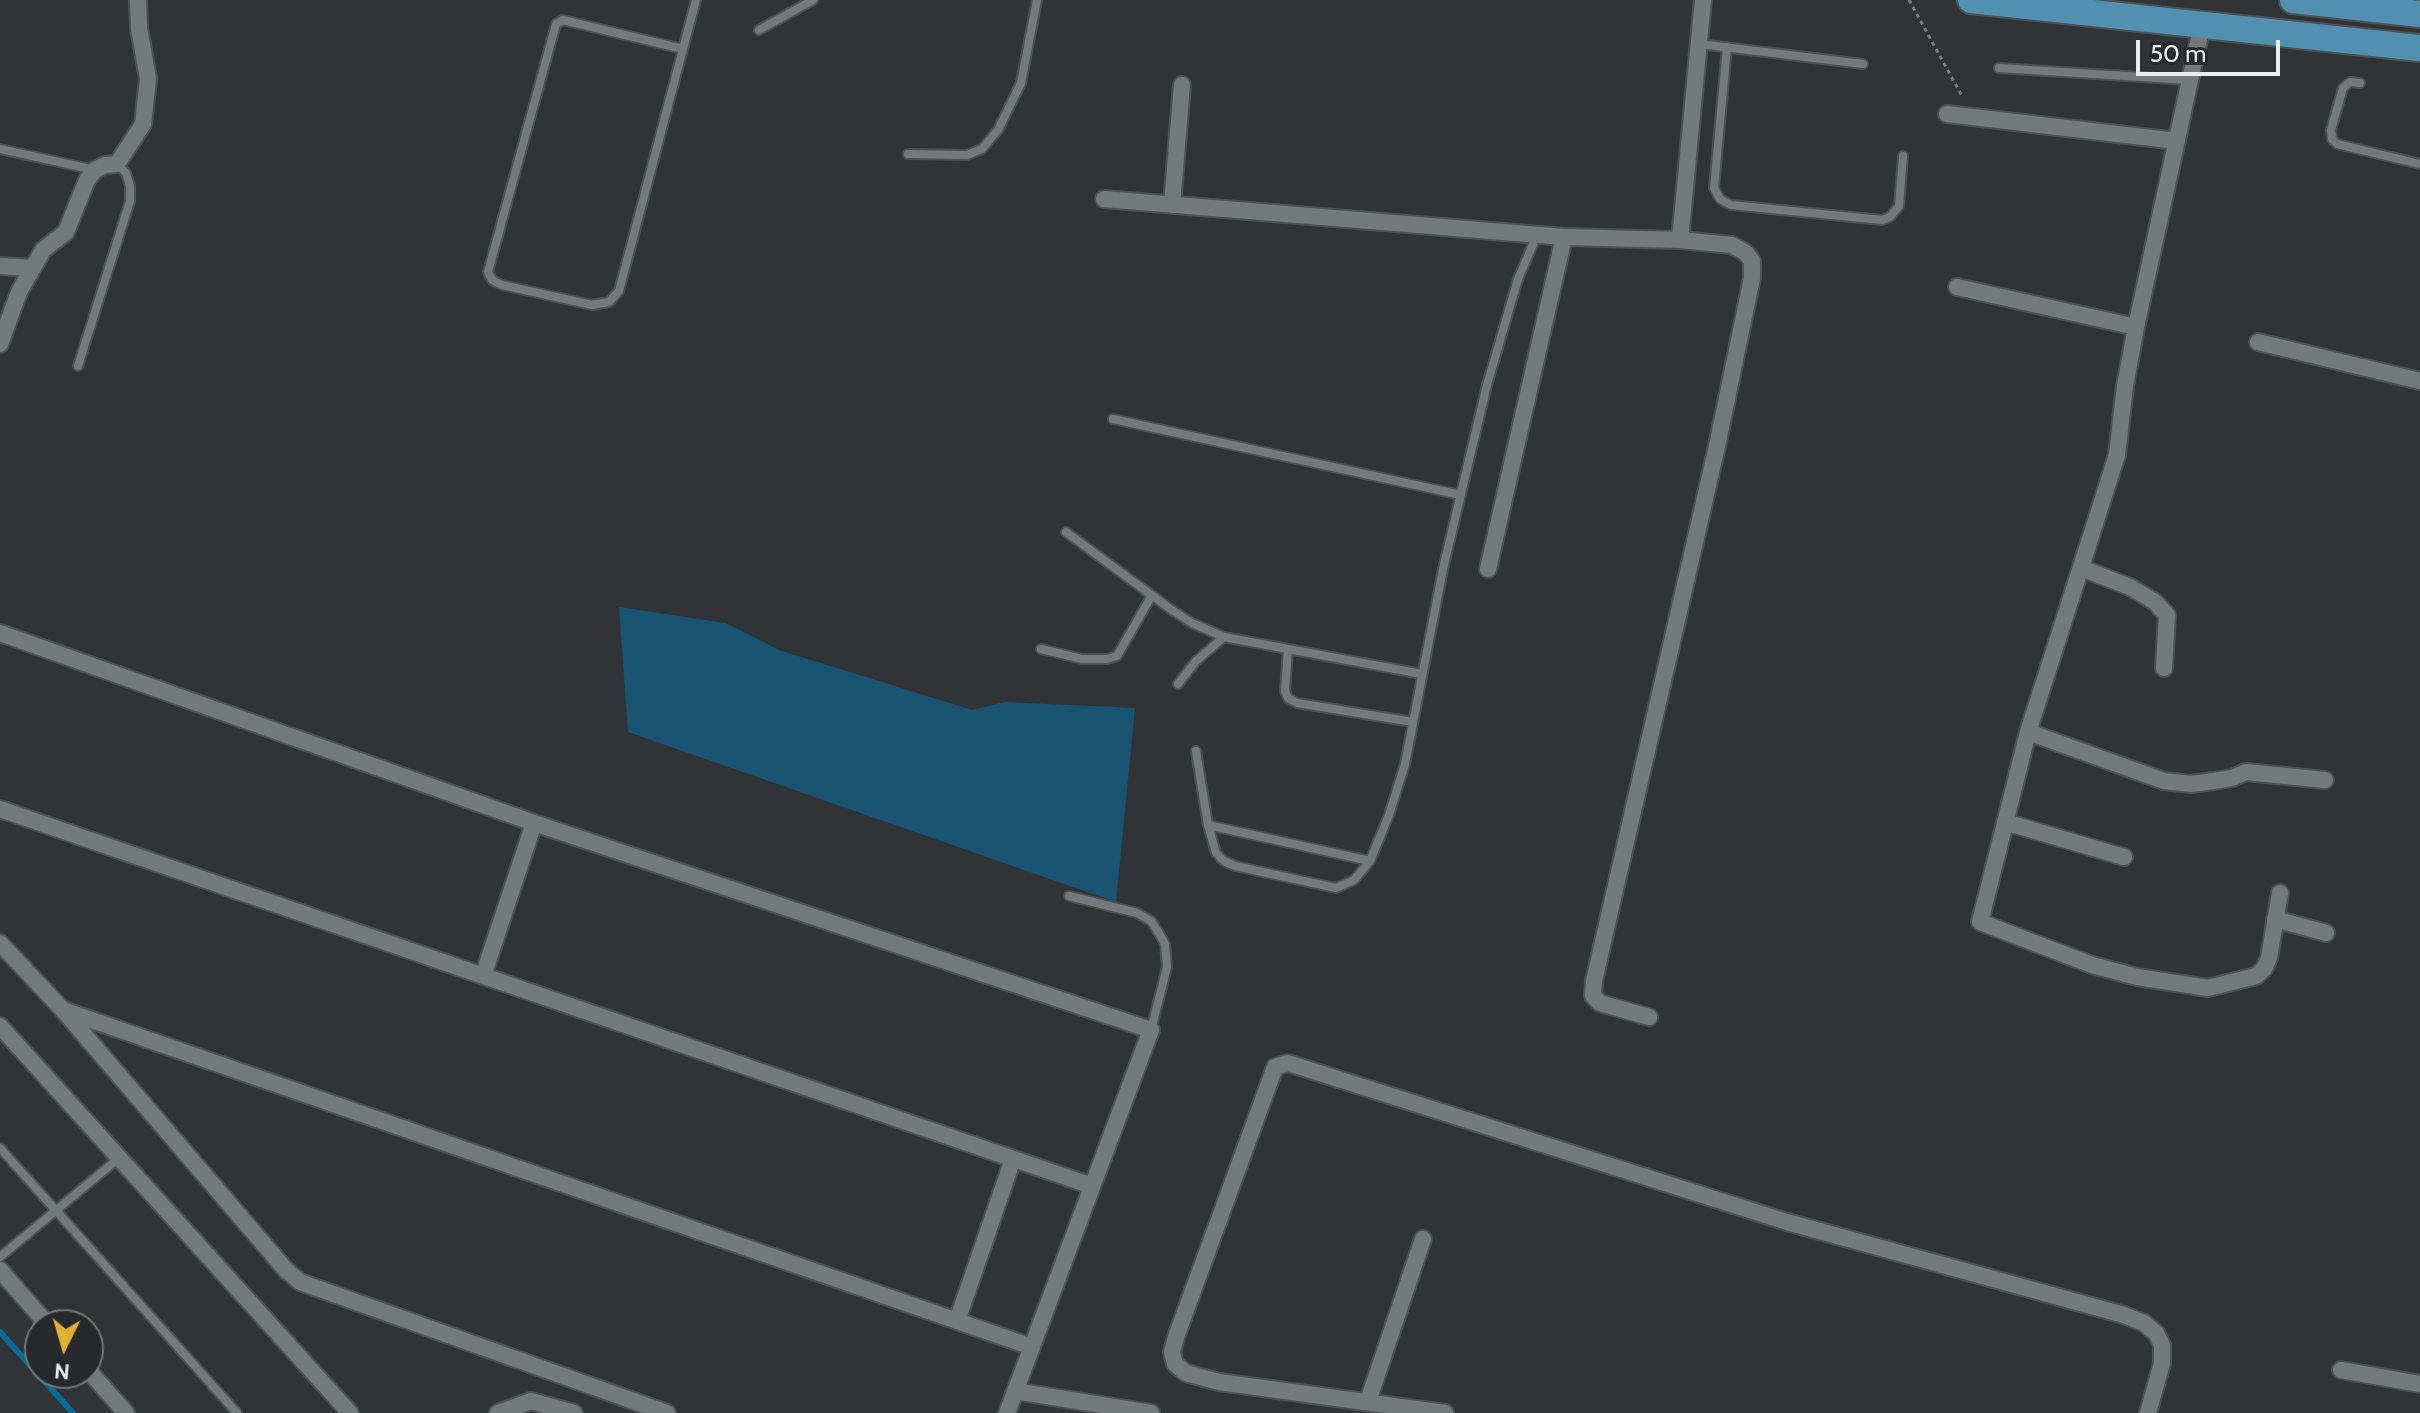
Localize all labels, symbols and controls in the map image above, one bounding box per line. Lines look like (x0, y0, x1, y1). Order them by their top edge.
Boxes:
scale bar (2140, 24, 2284, 74)
text: 50 m (2150, 39, 2206, 68)
north arrow (24, 1309, 104, 1389)
text: N (53, 1357, 71, 1386)

